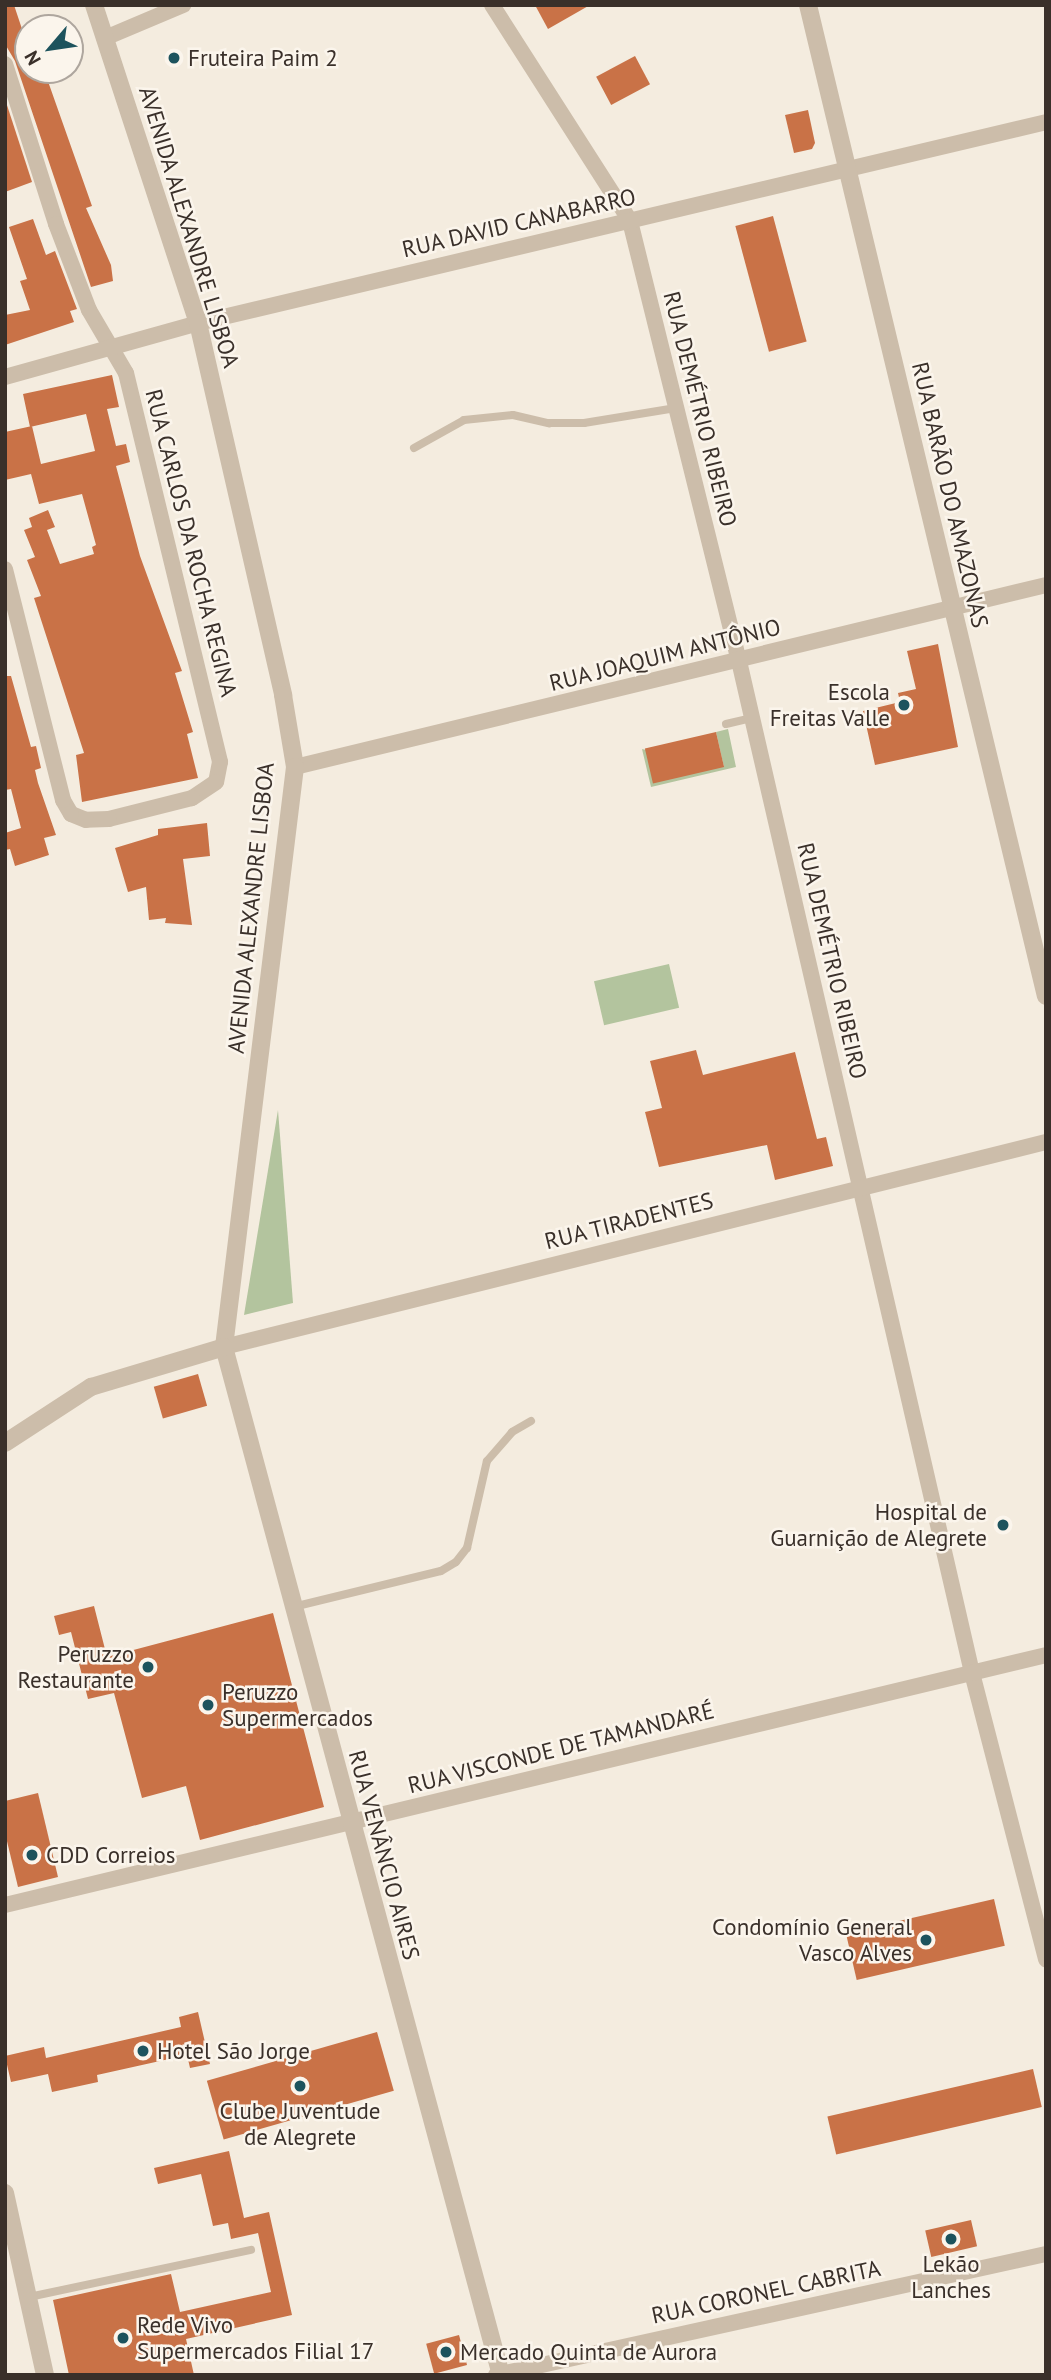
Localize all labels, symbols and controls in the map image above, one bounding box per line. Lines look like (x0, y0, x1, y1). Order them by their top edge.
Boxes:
north arrow (14, 14, 84, 84)
place label: Fruteira Paim 2 (188, 44, 338, 72)
text: N (19, 47, 46, 69)
marker: Fruteira Paim 2 (166, 50, 182, 66)
street label: AVENIDA ALEXANDRE LISBOA (133, 82, 245, 372)
street label: RUA DAVID CANABARRO (399, 183, 639, 263)
street label: RUA DEMÉTRIO RIBEIRO (657, 288, 743, 530)
street label: RUA BARÃO DO AMAZONAS (906, 359, 994, 631)
street label: RUA CARLOS DA ROCHA REGINA (139, 385, 243, 701)
street label: RUA JOAQUIM ANTÔNIO (546, 613, 784, 697)
place label: Escola Freitas Valle (769, 678, 890, 732)
marker: Escola Freitas Valle (896, 697, 912, 713)
street label: AVENIDA ALEXANDRE LISBOA (222, 760, 280, 1056)
street label: RUA DEMÉTRIO RIBEIRO (791, 840, 873, 1082)
street label: RUA TIRADENTES (541, 1187, 717, 1255)
place label: Hospital de Guarnição de Alegrete (769, 1498, 987, 1552)
marker: Hospital de Guarnição de Alegrete (993, 1515, 1013, 1535)
place label: Peruzzo Restaurante (17, 1640, 134, 1694)
marker: Peruzzo Restaurante (140, 1659, 156, 1675)
place label: Peruzzo Supermercados (222, 1678, 373, 1732)
street label: RUA VISCONDE DE TAMANDARÉ (404, 1696, 718, 1800)
marker: Peruzzo Supermercados (200, 1697, 216, 1713)
street label: RUA VENÂNCIO AIRES (342, 1746, 426, 1964)
place label: CDD Correios (46, 1841, 176, 1869)
marker: CDD Correios (24, 1847, 40, 1863)
place label: Condomínio General Vasco Alves (712, 1913, 912, 1967)
marker: Condomínio General Vasco Alves (918, 1932, 934, 1948)
place label: Hotel São Jorge (157, 2037, 310, 2065)
marker: Hotel São Jorge (135, 2043, 151, 2059)
marker: Clube Juventude de Alegrete (292, 2078, 308, 2094)
place label: Clube Juventude de Alegrete (220, 2097, 380, 2151)
marker: Lekão Lanches (943, 2231, 959, 2247)
place label: Lekão Lanches (911, 2250, 991, 2304)
street label: RUA CORONEL CABRITA (648, 2254, 884, 2330)
place label: Rede Vivo Supermercados Filial 17 (137, 2311, 374, 2365)
marker: Rede Vivo Supermercados Filial 17 (115, 2330, 131, 2346)
place label: Mercado Quinta de Aurora (460, 2338, 718, 2366)
marker: Mercado Quinta de Aurora (438, 2344, 454, 2360)

